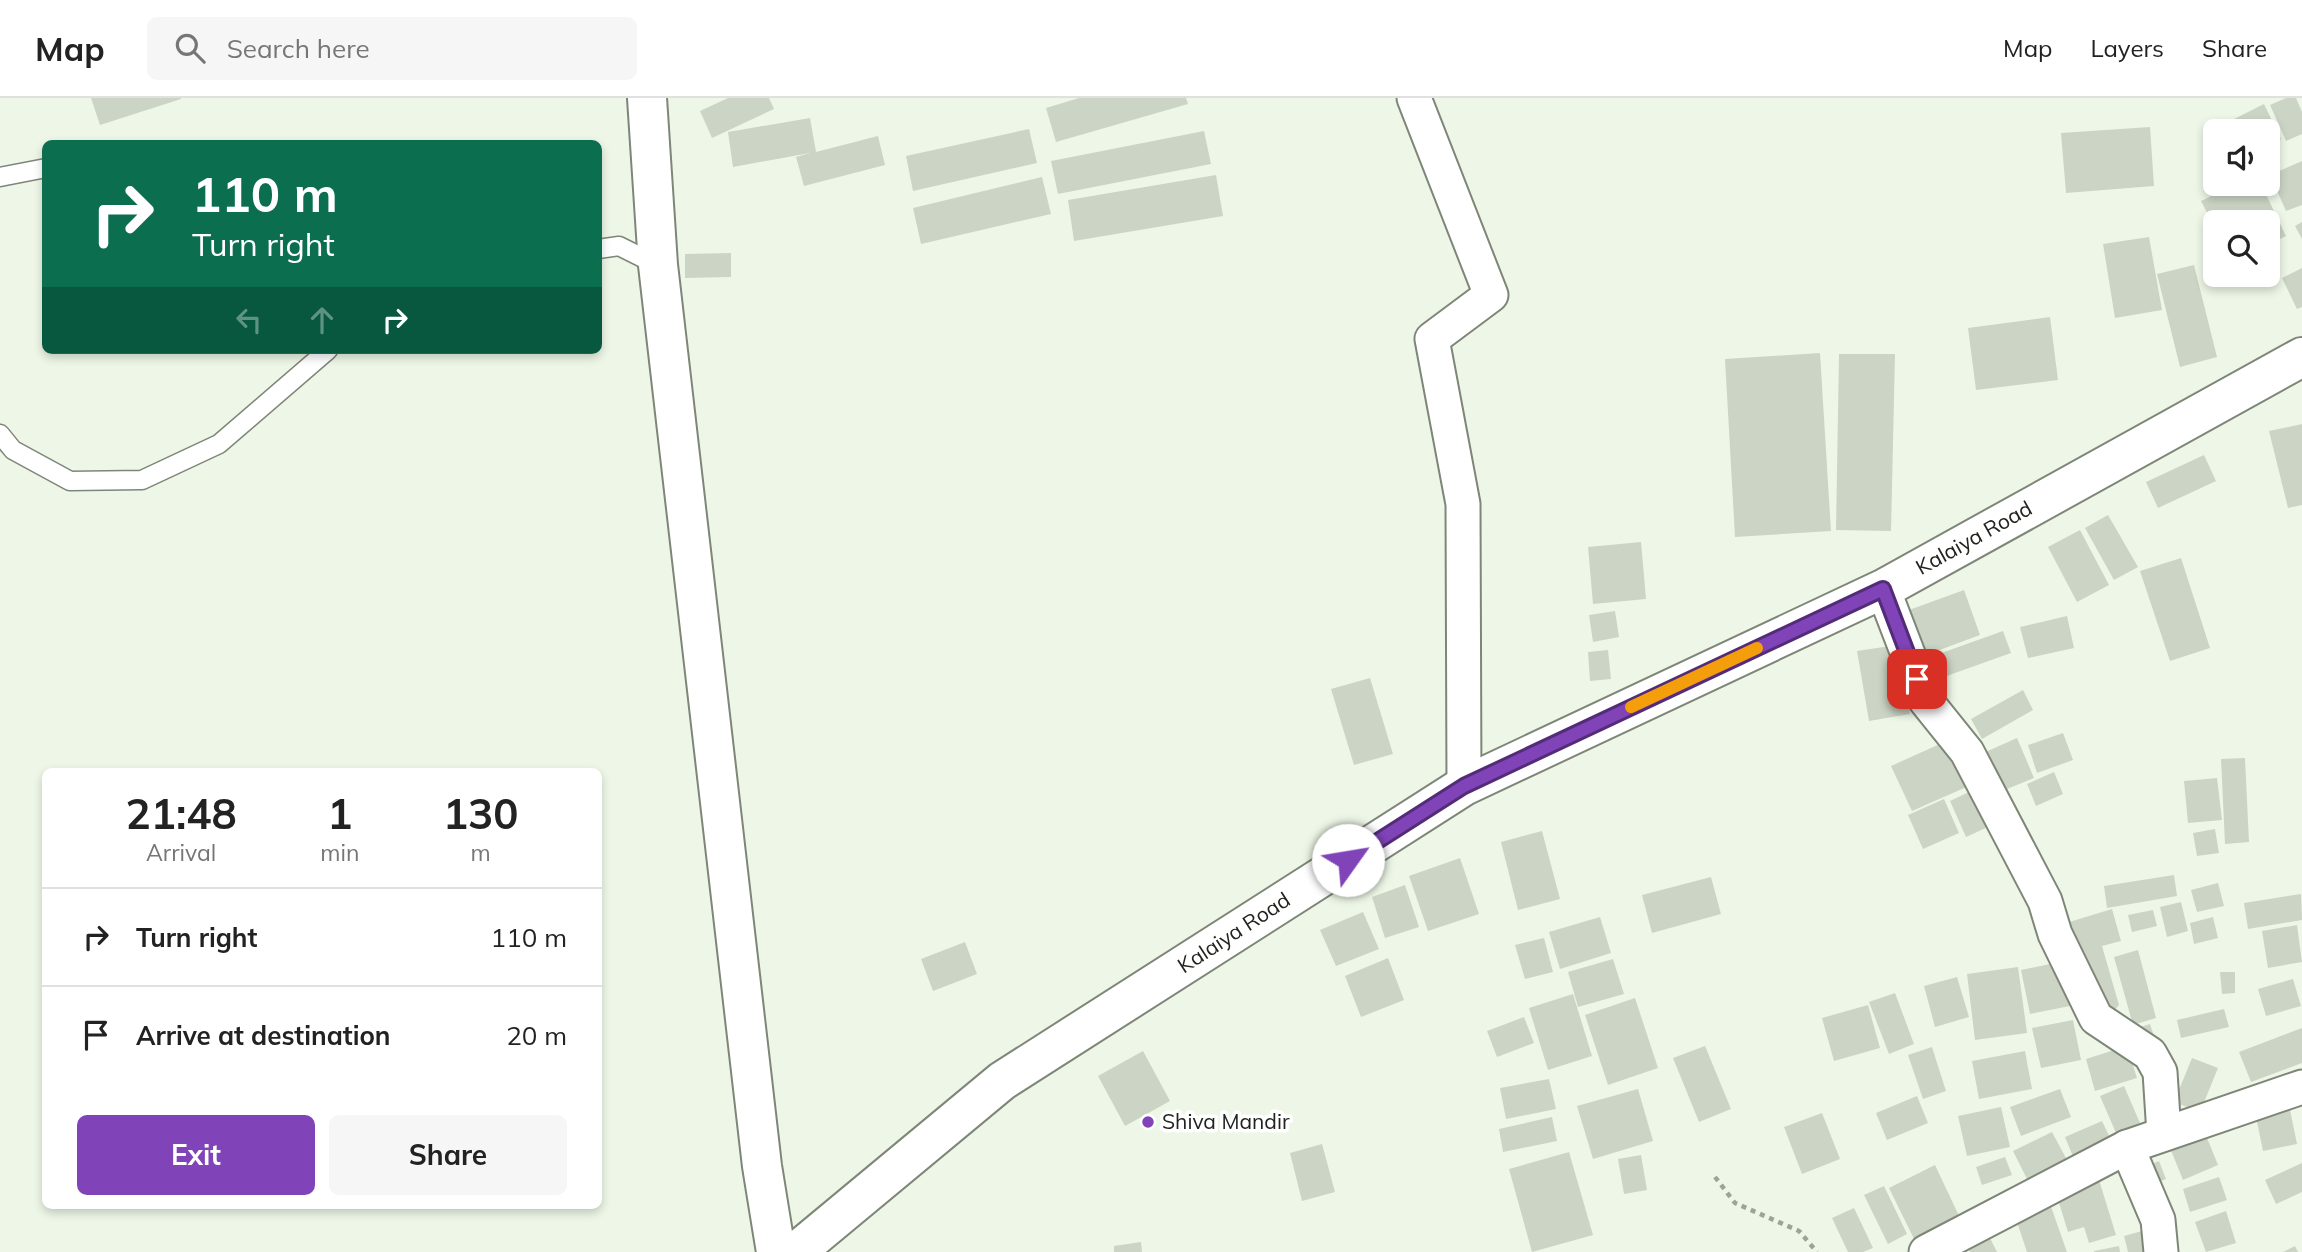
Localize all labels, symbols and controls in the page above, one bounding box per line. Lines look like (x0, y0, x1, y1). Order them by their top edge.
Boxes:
search box (147, 17, 637, 80)
text: Map (35, 28, 105, 69)
icon: search (171, 29, 209, 67)
text: Search here (227, 32, 370, 65)
text: Map (2003, 33, 2052, 63)
text: Layers (2090, 33, 2164, 63)
text: Share (2202, 33, 2267, 63)
map controls (2203, 119, 2280, 287)
button: sound (2203, 119, 2280, 196)
text: 110 m (192, 163, 338, 224)
icon: right (77, 168, 168, 259)
button: search (2203, 210, 2280, 287)
text: Turn right (192, 224, 335, 264)
icon: left (230, 301, 268, 339)
icon: ahead (303, 301, 341, 339)
icon: right (376, 301, 414, 339)
street label: Kalaiya Road (1911, 494, 2036, 580)
pin (1887, 649, 1947, 709)
icon: arrive (1898, 660, 1936, 698)
text: 21:48 (126, 787, 237, 840)
text: 1 (327, 787, 352, 840)
text: 130 (443, 787, 518, 840)
position arrow (1311, 823, 1385, 897)
text: Arrival (146, 838, 216, 867)
text: min (320, 838, 359, 867)
text: m (471, 838, 491, 867)
street label: Kalaiya Road (1172, 886, 1295, 978)
icon: right (77, 918, 115, 956)
text: Turn right (136, 921, 257, 954)
text: 110 m (491, 921, 567, 954)
icon: arrive (77, 1016, 115, 1054)
text: Arrive at destination (136, 1019, 391, 1052)
text: 20 m (506, 1019, 567, 1052)
place label: Shiva Mandir (1162, 1108, 1290, 1134)
marker: Shiva Mandir (1140, 1114, 1156, 1130)
button: Exit (77, 1115, 315, 1195)
button: Share (329, 1115, 567, 1195)

